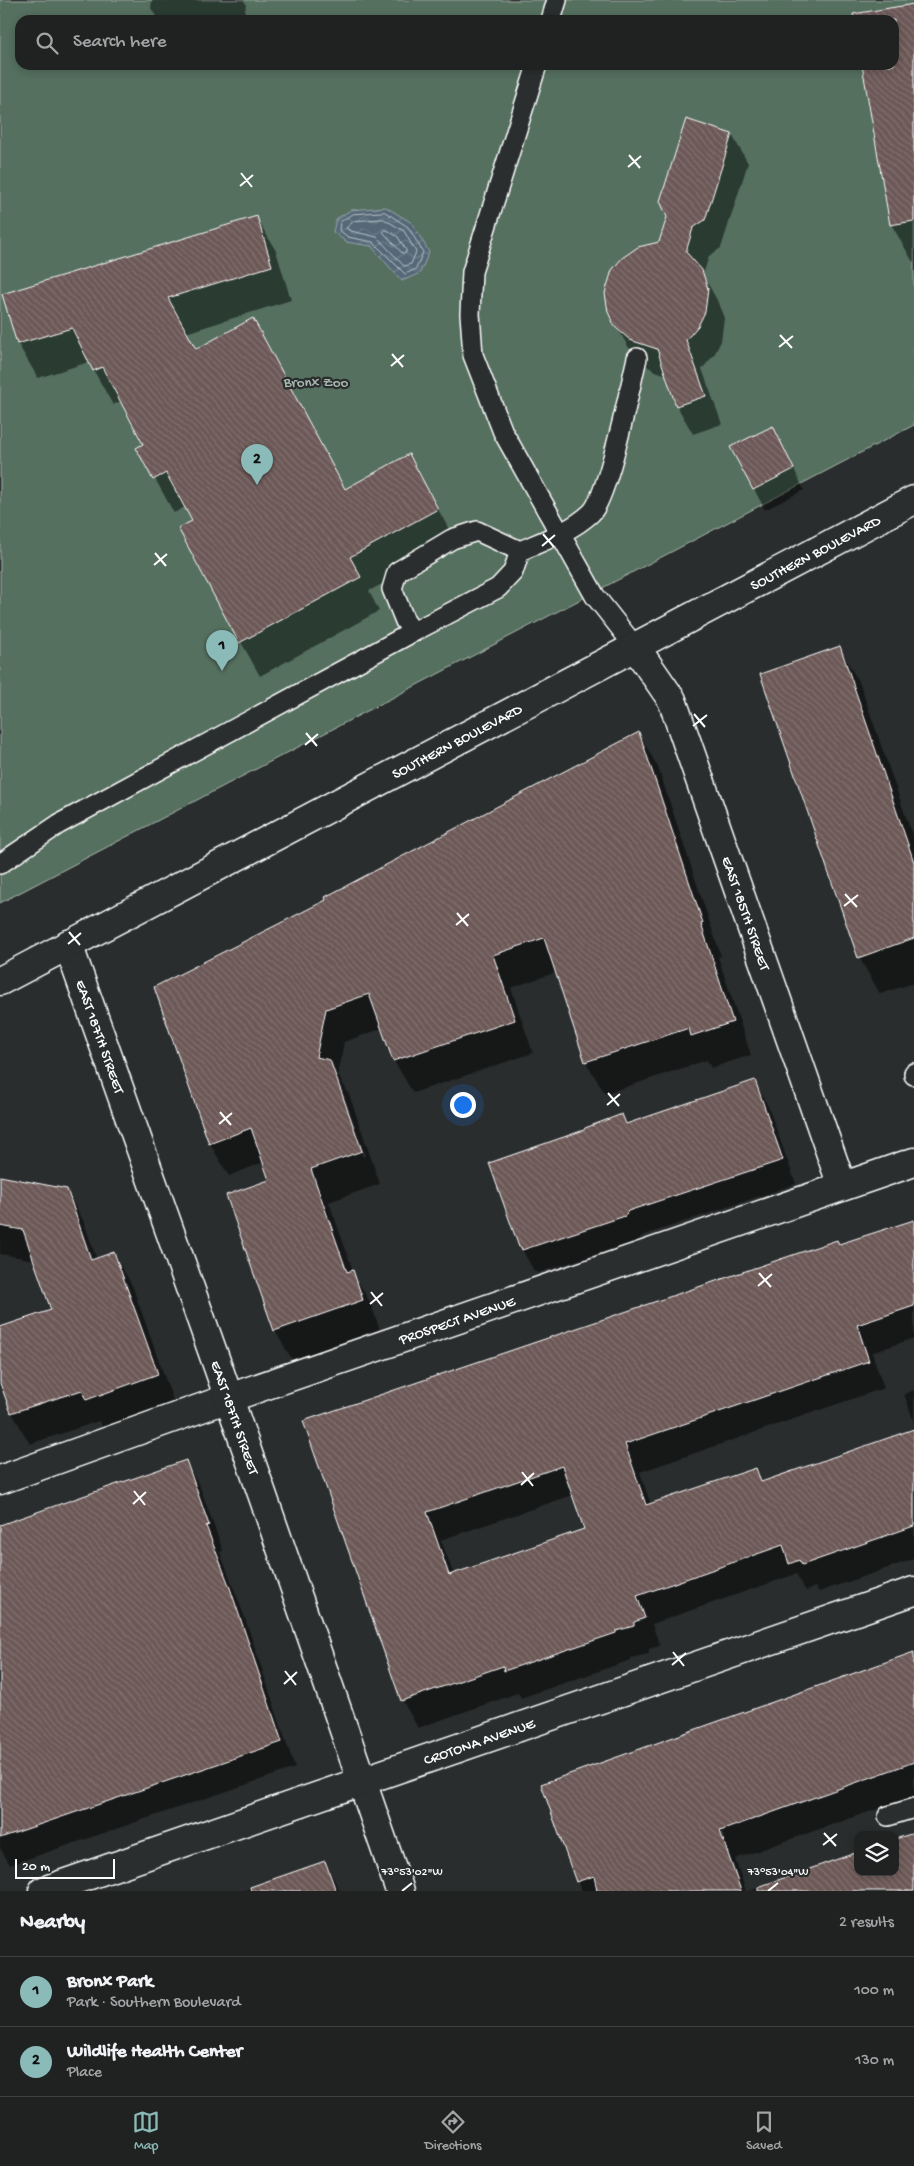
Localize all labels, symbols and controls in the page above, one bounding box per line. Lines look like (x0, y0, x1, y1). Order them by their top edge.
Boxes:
search box (15, 15, 899, 70)
icon: search (33, 29, 61, 57)
text: Search here (73, 31, 167, 54)
park label: Bronx Zoo (283, 374, 349, 392)
pin: 2 (241, 444, 273, 485)
street label: SOUTHERN BOULEVARD (748, 512, 884, 596)
pin: 1 (206, 630, 238, 671)
street label: SOUTHERN BOULEVARD (389, 701, 526, 784)
street label: EAST 185TH STREET (716, 854, 773, 974)
street label: EAST 187TH STREET (70, 978, 128, 1098)
your location (450, 1092, 476, 1118)
street label: PROSPECT AVENUE (396, 1293, 518, 1350)
street label: EAST 187TH STREET (205, 1358, 262, 1479)
street label: CROTONA AVENUE (422, 1715, 538, 1770)
map controls (854, 1831, 899, 1876)
button: layers (854, 1831, 899, 1876)
scale bar (15, 1856, 115, 1879)
text: 20 m (22, 1859, 50, 1876)
text: 73°53'02"W (380, 1866, 443, 1880)
text: 73°53'04"W (746, 1866, 809, 1880)
text: Nearby (20, 1911, 85, 1936)
text: 2 results (839, 1914, 894, 1933)
text: Bronx Park (67, 1971, 153, 1994)
text: 1 (33, 1982, 39, 2001)
text: 100 m (854, 1982, 894, 2001)
text: Park · Southern Boulevard (67, 1994, 241, 2013)
text: Wildlife Health Center (67, 2041, 242, 2064)
text: 2 (32, 2052, 40, 2071)
text: 130 m (855, 2052, 894, 2071)
text: Place (67, 2064, 102, 2083)
tab: Map (132, 2108, 160, 2155)
tab: Directions (425, 2108, 482, 2155)
tab: Saved (746, 2108, 782, 2155)

